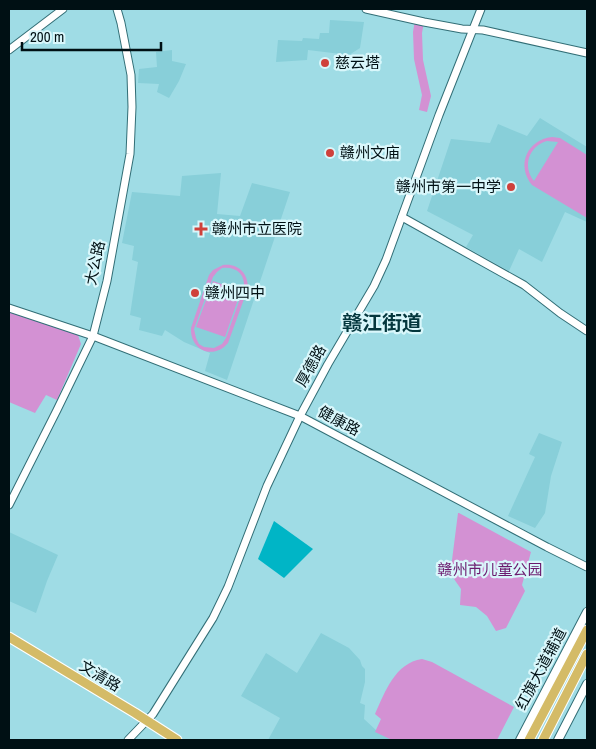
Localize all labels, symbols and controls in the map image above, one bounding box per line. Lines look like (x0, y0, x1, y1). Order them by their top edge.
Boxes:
scale bar (22, 20, 161, 52)
text: 200 m (30, 26, 64, 47)
place label: 慈云塔 (335, 52, 380, 73)
marker: 慈云塔 (319, 57, 331, 69)
place label: 赣州文庙 (340, 142, 400, 163)
marker: 赣州文庙 (324, 147, 336, 159)
place label: 赣州市第一中学 (396, 176, 501, 197)
marker: 赣州市第一中学 (505, 181, 517, 193)
place label: 赣州市立医院 (212, 218, 302, 239)
marker: 赣州市立医院 (194, 222, 208, 236)
street label: 大公路 (80, 239, 109, 287)
place label: 赣州四中 (205, 282, 265, 303)
marker: 赣州四中 (189, 287, 201, 299)
district label: 赣江街道 (342, 309, 422, 336)
street label: 厚德路 (290, 341, 331, 391)
street label: 健康路 (314, 401, 364, 440)
park label: 赣州市儿童公园 (437, 559, 543, 580)
street label: 红旗大道辅道 (510, 624, 571, 713)
street label: 文清路 (76, 655, 125, 696)

